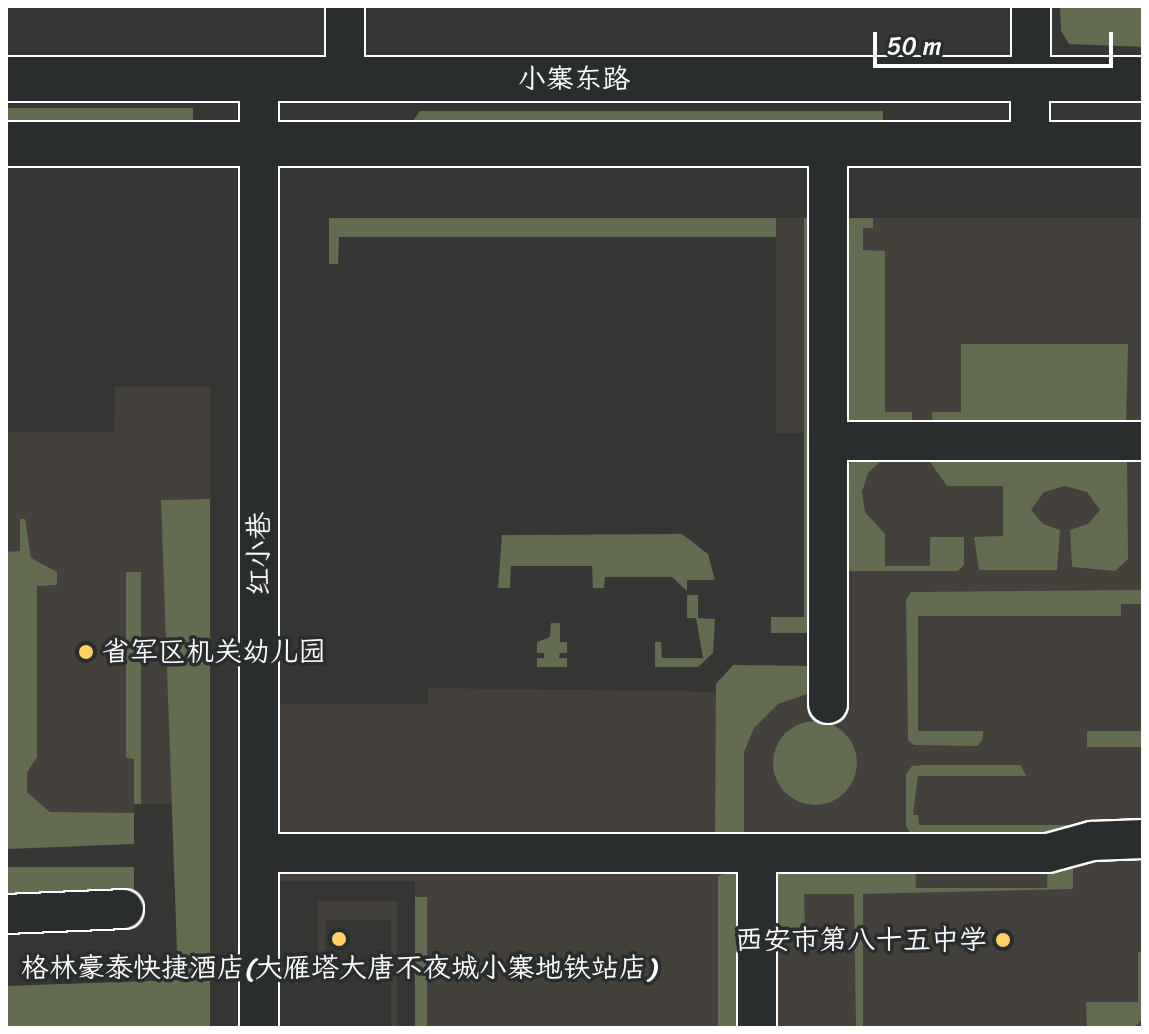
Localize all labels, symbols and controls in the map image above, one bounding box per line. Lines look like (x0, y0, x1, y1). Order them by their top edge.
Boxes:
scale bar (877, 16, 1117, 66)
text: 50 m (887, 25, 942, 67)
street label: 小寨东路 (518, 62, 630, 96)
street label: 红小巷 (242, 512, 276, 596)
place label: 省军区机关幼儿园 (102, 635, 326, 669)
marker: 省军区机关幼儿园 (77, 643, 95, 661)
place label: 西安市第八十五中学 (735, 923, 987, 957)
marker: 格林豪泰快捷酒店(大雁塔大唐不夜城小寨地铁站店) (330, 930, 348, 948)
marker: 西安市第八十五中学 (994, 931, 1012, 949)
place label: 格林豪泰快捷酒店(大雁塔大唐不夜城小寨地铁站店) (21, 951, 657, 985)

